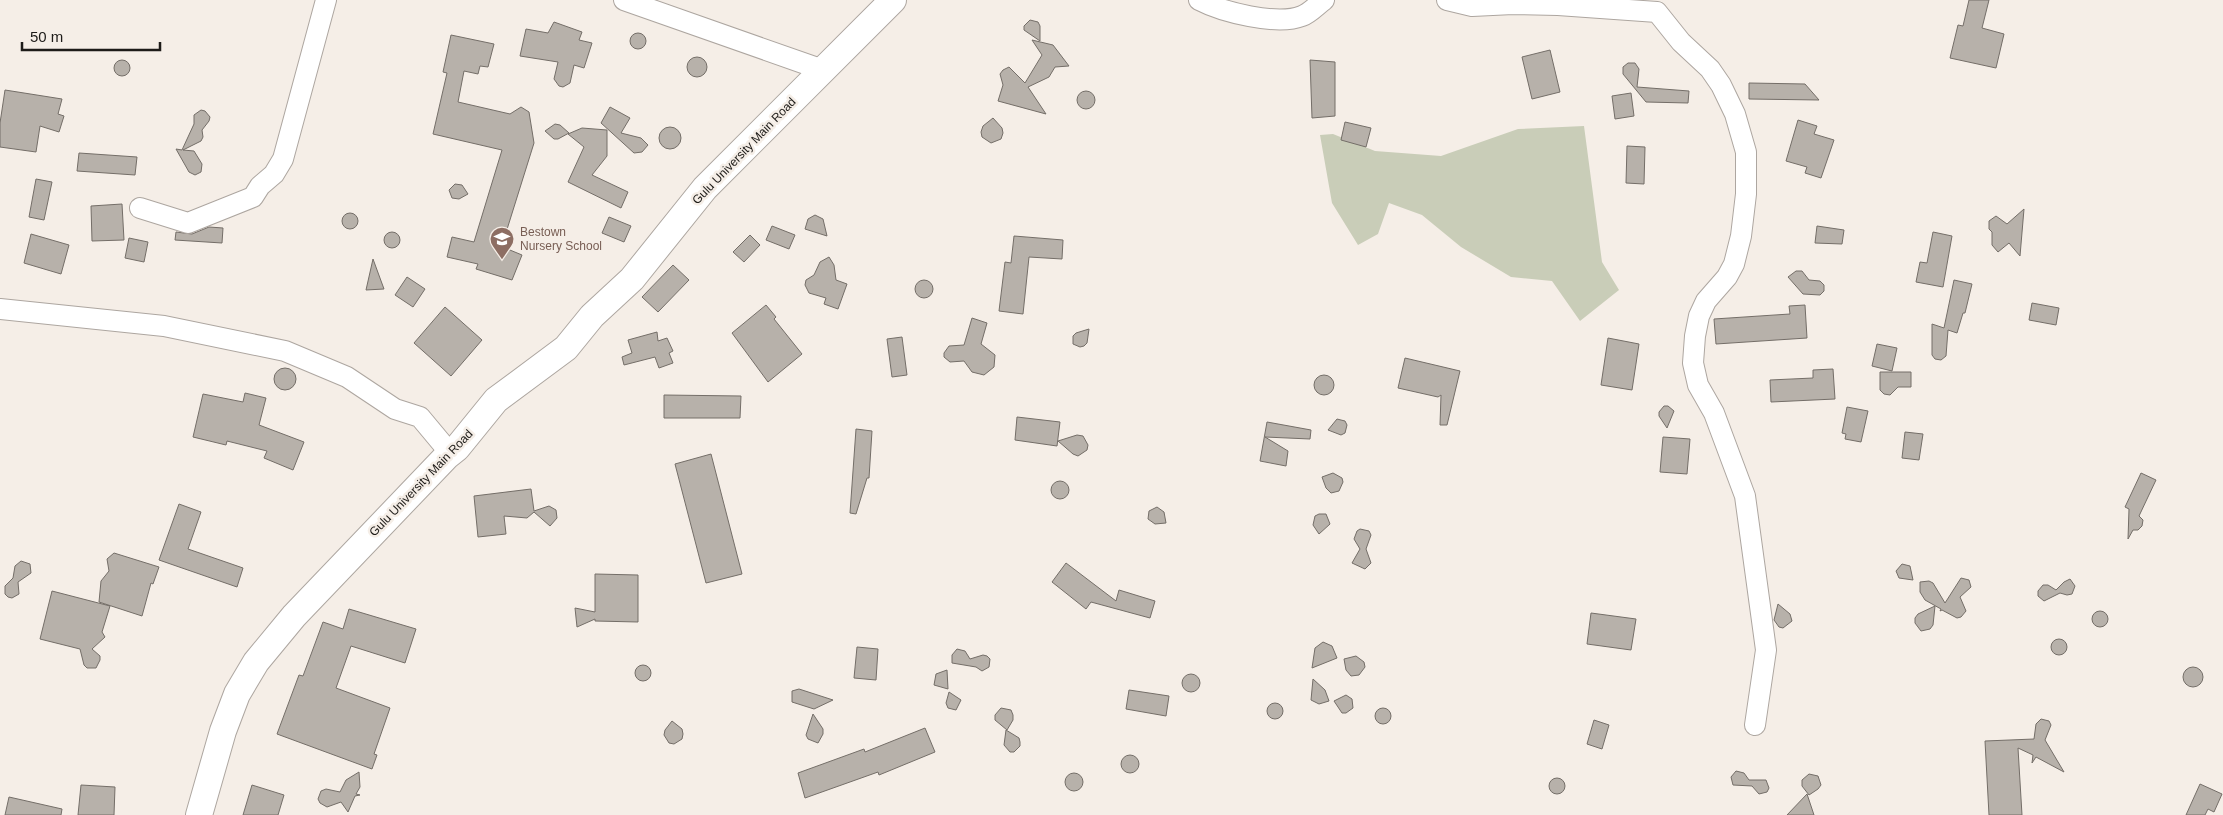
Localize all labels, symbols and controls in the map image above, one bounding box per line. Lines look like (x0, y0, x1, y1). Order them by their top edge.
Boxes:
scale bar (22, 20, 160, 52)
text: 50 m (30, 28, 63, 45)
street label: Gulu University Main Road (689, 95, 799, 207)
place label: Bestown Nursery School (520, 225, 602, 253)
school or university icon: Bestown Nursery School (489, 226, 515, 260)
street label: Gulu University Main Road (366, 427, 476, 539)

